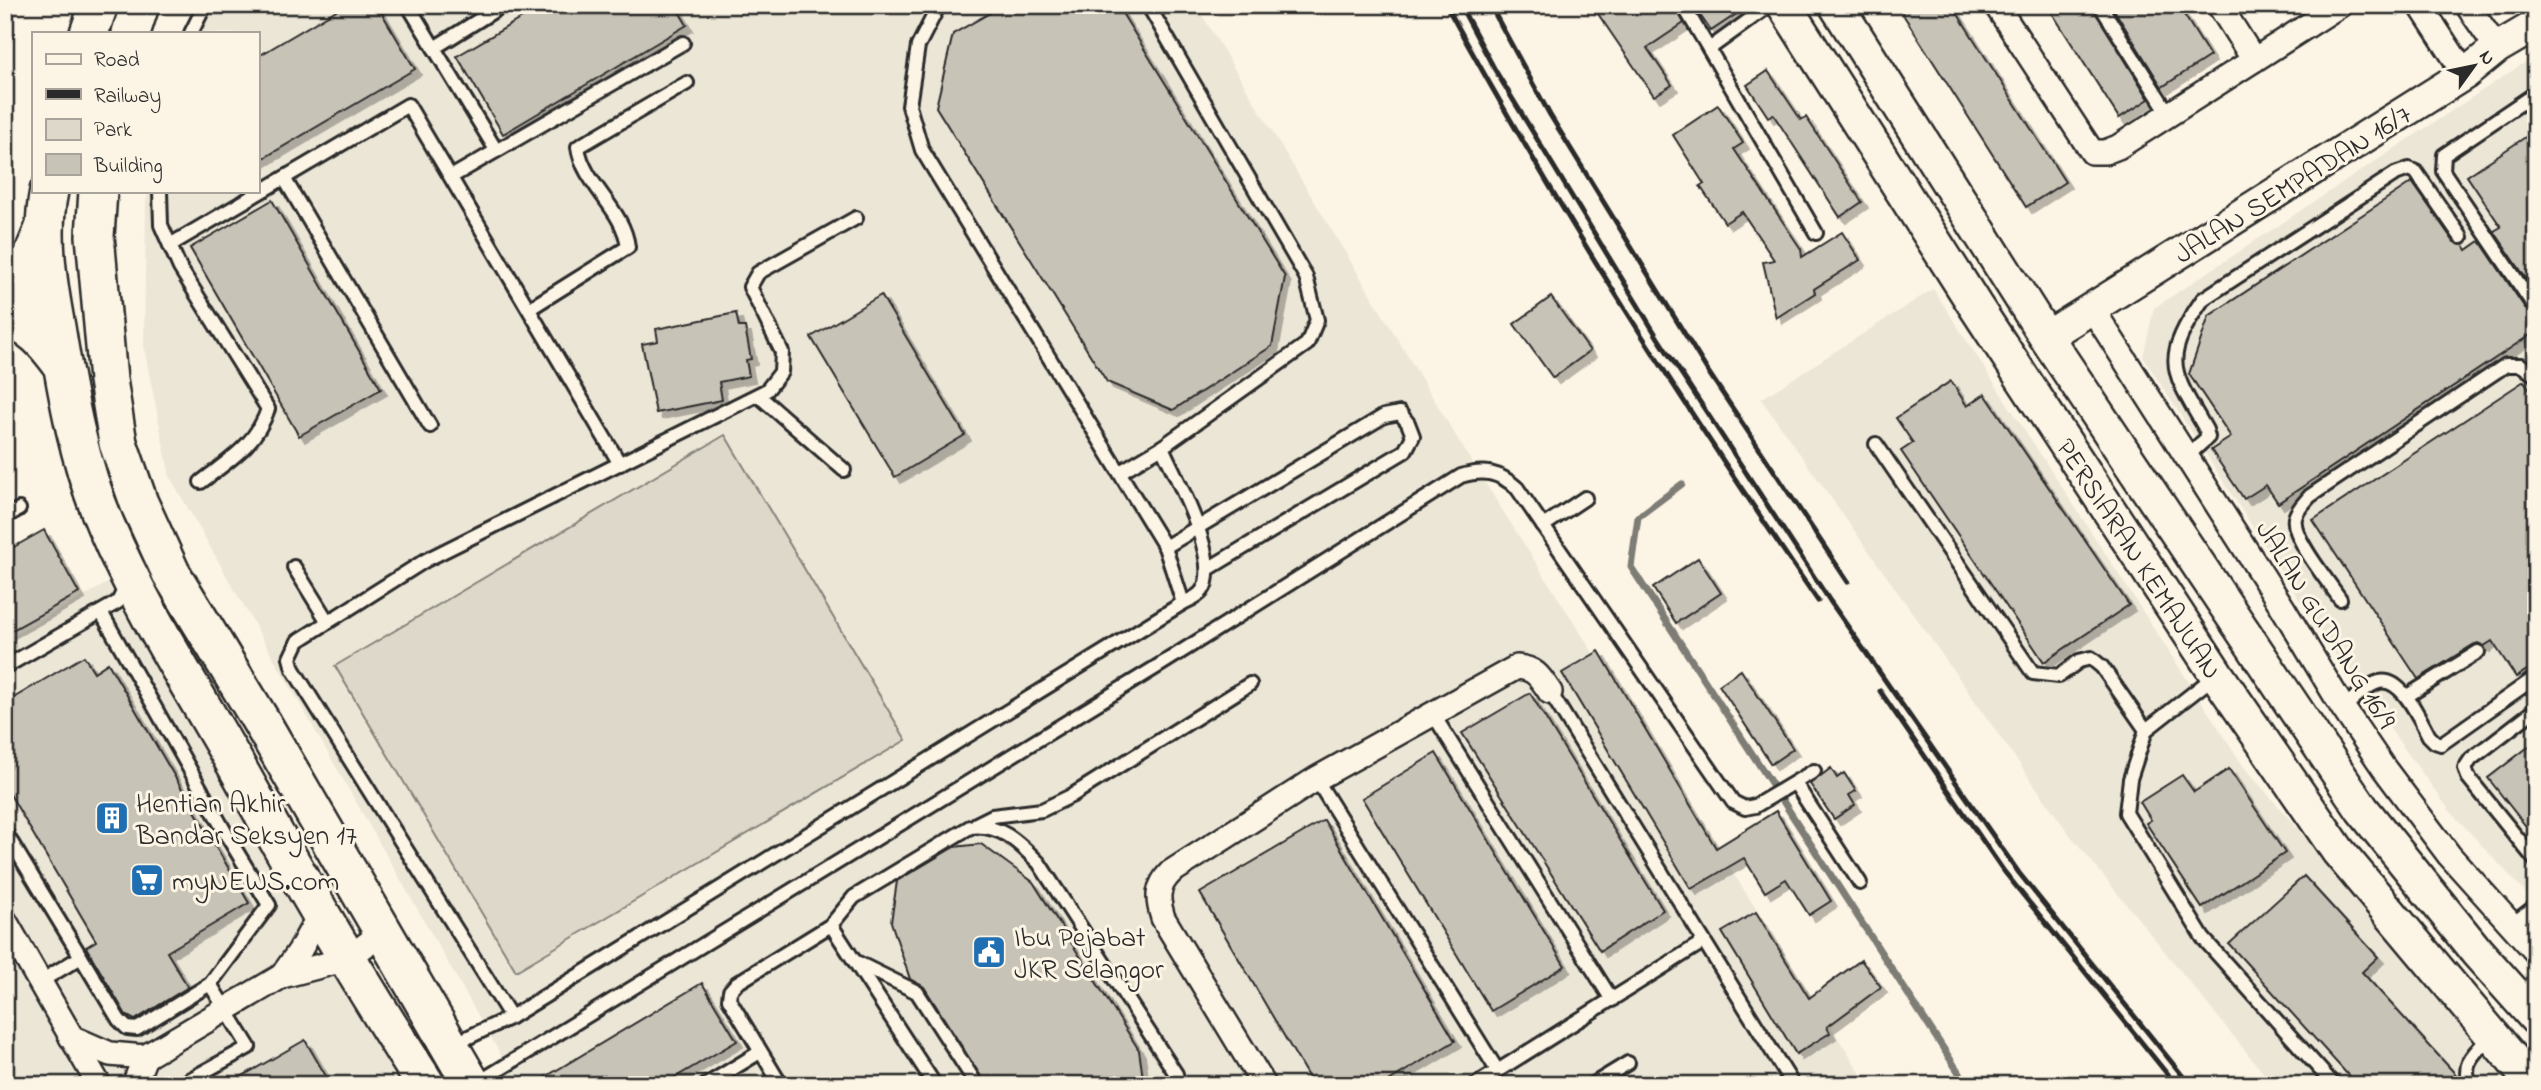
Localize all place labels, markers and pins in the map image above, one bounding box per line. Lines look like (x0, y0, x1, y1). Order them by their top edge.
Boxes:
place label: Hentian Akhir Bandar Seksyen 17 (135, 785, 357, 858)
building icon: Hentian Akhir Bandar Seksyen 17 (93, 799, 131, 837)
supermarket icon: myNEWS.com (128, 861, 166, 899)
place label: myNEWS.com (172, 863, 339, 904)
place label: Ibu Pejabat JKR Selangor (1014, 919, 1164, 992)
public building icon: Ibu Pejabat JKR Selangor (970, 933, 1008, 971)

